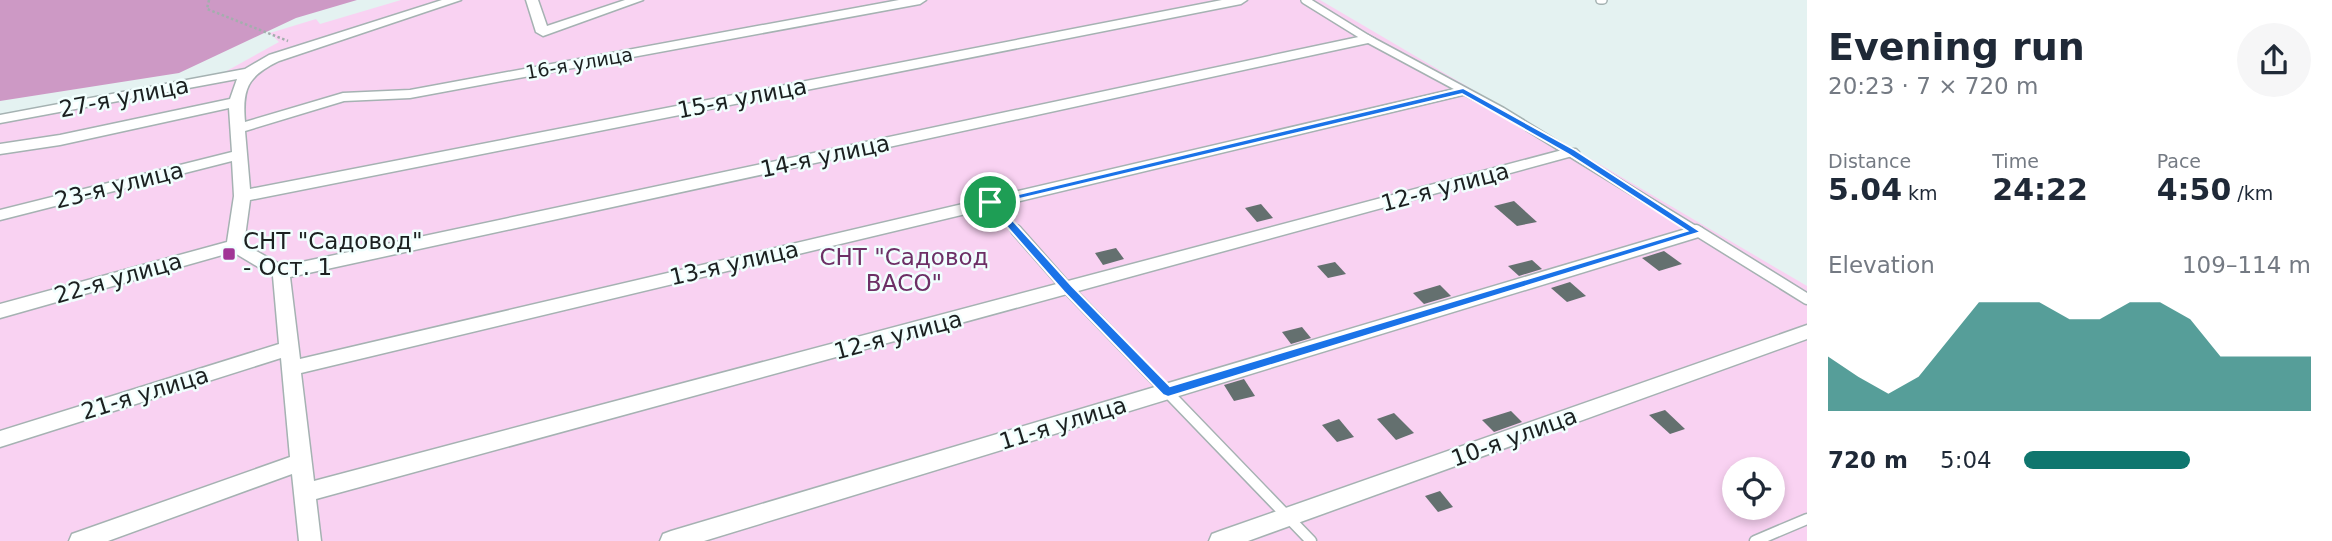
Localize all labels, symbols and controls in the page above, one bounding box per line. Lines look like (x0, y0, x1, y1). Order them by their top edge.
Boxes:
button: share (2237, 23, 2311, 97)
text: Evening run (1828, 25, 2085, 69)
street label: 16-я улица (524, 43, 634, 83)
street label: 27-я улица (57, 72, 191, 122)
street label: 15-я улица (675, 73, 809, 123)
text: 20:23 · 7 × 720 m (1828, 73, 2038, 99)
street label: 14-я улица (758, 130, 892, 182)
text: Distance (1828, 150, 1911, 172)
text: Time (1992, 150, 2039, 172)
text: Pace (2157, 150, 2201, 172)
street label: 23-я улица (52, 156, 186, 214)
street label: 12-я улица (1378, 157, 1512, 217)
pin (960, 172, 1020, 232)
text: 5.04 (1828, 172, 1902, 207)
text: 24:22 (1992, 172, 2088, 207)
text: 4:50 (2157, 172, 2231, 207)
text: km (1902, 182, 1938, 204)
text: /km (2231, 182, 2273, 204)
icon: arrive (971, 183, 1009, 221)
place label: СНТ "Садовод" - Ост. 1 (243, 228, 423, 280)
street label: 13-я улица (667, 236, 801, 290)
park label: СНТ "Садовод ВАСО" (820, 244, 988, 296)
marker: СНТ "Садовод" - Ост. 1 (221, 246, 237, 262)
street label: 22-я улица (51, 247, 185, 309)
text: Elevation (1828, 252, 1935, 278)
text: 109–114 m (2182, 252, 2311, 278)
street label: 12-я улица (831, 305, 965, 365)
street label: 21-я улица (78, 361, 212, 425)
street label: 11-я улица (996, 391, 1130, 455)
street label: 10-я улица (1448, 402, 1580, 472)
text: 720 m (1828, 447, 1908, 473)
text: 5:04 (1940, 447, 1992, 473)
map controls (1722, 457, 1785, 520)
button: locate (1722, 457, 1785, 520)

